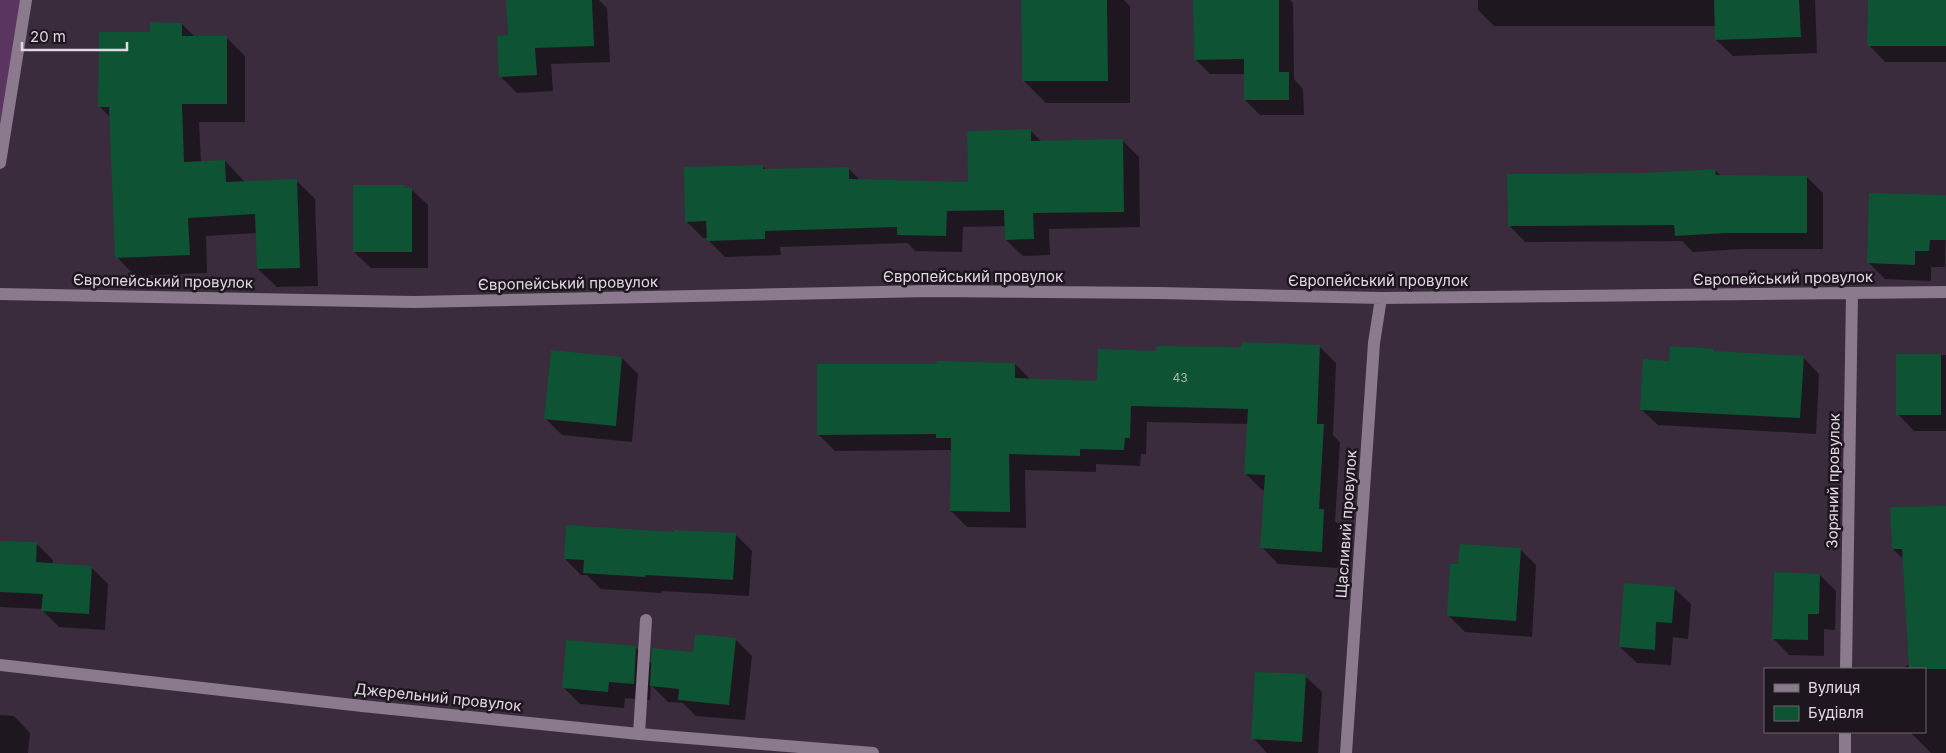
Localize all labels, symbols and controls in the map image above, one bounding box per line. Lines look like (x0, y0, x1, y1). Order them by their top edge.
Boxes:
scale bar (22, 20, 128, 52)
text: 20 m (30, 27, 66, 46)
street label: Європейський провулок (883, 267, 1063, 286)
street label: Європейський провулок (1693, 267, 1873, 289)
street label: Європейський провулок (73, 270, 253, 292)
street label: Європейський провулок (1288, 271, 1468, 290)
street label: Європейський провулок (478, 272, 658, 294)
house number: 43 (1172, 370, 1188, 385)
street label: Зоряний провулок (1822, 413, 1844, 549)
street label: Щасливий провулок (1331, 449, 1361, 599)
legend (1764, 668, 1926, 733)
text: Вулиця (1808, 678, 1860, 697)
street label: Джерельний провулок (354, 679, 522, 715)
text: Будівля (1808, 703, 1864, 722)

